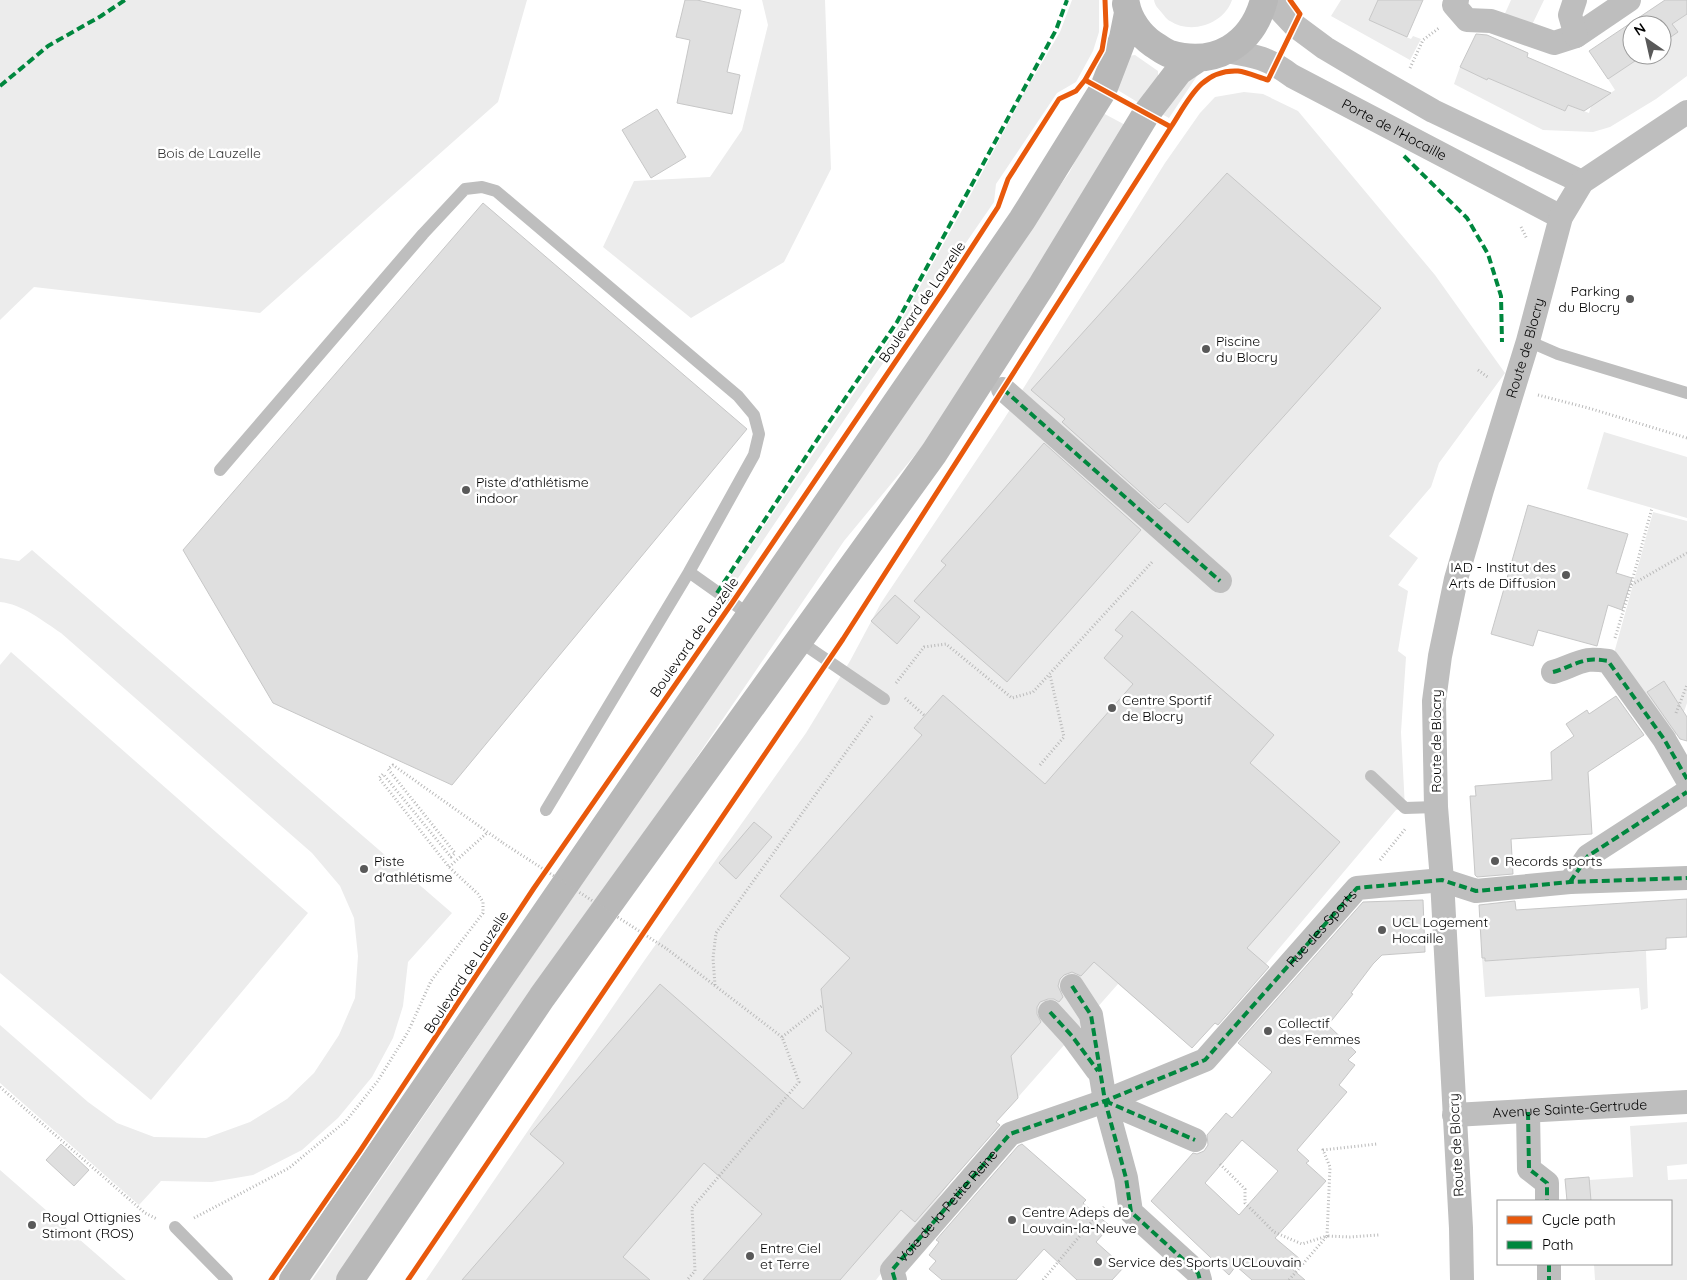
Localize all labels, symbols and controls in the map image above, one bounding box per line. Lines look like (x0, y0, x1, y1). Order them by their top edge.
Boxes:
north arrow (1622, 15, 1672, 65)
text: N (1630, 19, 1649, 40)
street label: Porte de l'Hocaille (1339, 95, 1450, 165)
park label: Bois de Lauzelle (157, 144, 261, 162)
street label: Boulevard de Lauzelle (875, 238, 969, 366)
place label: Parking du Blocry (1558, 282, 1620, 316)
marker: Parking du Blocry (1624, 293, 1636, 305)
street label: Route de Blocry (1502, 296, 1548, 400)
place label: Piscine du Blocry (1216, 332, 1278, 366)
marker: Piscine du Blocry (1200, 343, 1212, 355)
place label: Piste d'athlétisme indoor (476, 473, 589, 507)
marker: Piste d'athlétisme indoor (460, 484, 472, 496)
place label: IAD - Institut des Arts de Diffusion (1449, 558, 1556, 592)
marker: IAD - Institut des Arts de Diffusion (1560, 569, 1572, 581)
street label: Boulevard de Lauzelle (646, 573, 742, 700)
street label: Route de Blocry (1427, 689, 1445, 793)
place label: Centre Sportif de Blocry (1122, 691, 1212, 725)
marker: Centre Sportif de Blocry (1106, 702, 1118, 714)
place label: Piste d'athlétisme (374, 852, 452, 886)
place label: Records sports (1505, 852, 1602, 870)
marker: Records sports (1489, 855, 1501, 867)
marker: Piste d'athlétisme (358, 863, 370, 875)
street label: Rue des Sports (1282, 886, 1361, 971)
street label: Boulevard de Lauzelle (420, 907, 512, 1037)
place label: UCL Logement Hocaille (1392, 913, 1488, 947)
marker: UCL Logement Hocaille (1376, 924, 1388, 936)
place label: Collectif des Femmes (1278, 1014, 1360, 1048)
marker: Collectif des Femmes (1262, 1025, 1274, 1037)
street label: Route de Blocry (1444, 1093, 1468, 1197)
street label: Avenue Sainte-Gertrude (1492, 1095, 1648, 1122)
street label: Voie de la Petite Reine (893, 1146, 1002, 1267)
legend (1497, 1200, 1672, 1265)
place label: Centre Adeps de Louvain-la-Neuve (1022, 1203, 1137, 1237)
place label: Royal Ottignies Stimont (ROS) (42, 1208, 141, 1242)
text: Cycle path (1542, 1210, 1616, 1229)
marker: Centre Adeps de Louvain-la-Neuve (1006, 1214, 1018, 1226)
marker: Royal Ottignies Stimont (ROS) (26, 1219, 38, 1231)
text: Path (1542, 1235, 1574, 1254)
place label: Entre Ciel et Terre (760, 1239, 821, 1273)
marker: Entre Ciel et Terre (744, 1250, 756, 1262)
place label: Service des Sports UCLouvain (1108, 1253, 1302, 1271)
marker: Service des Sports UCLouvain (1092, 1256, 1104, 1268)

